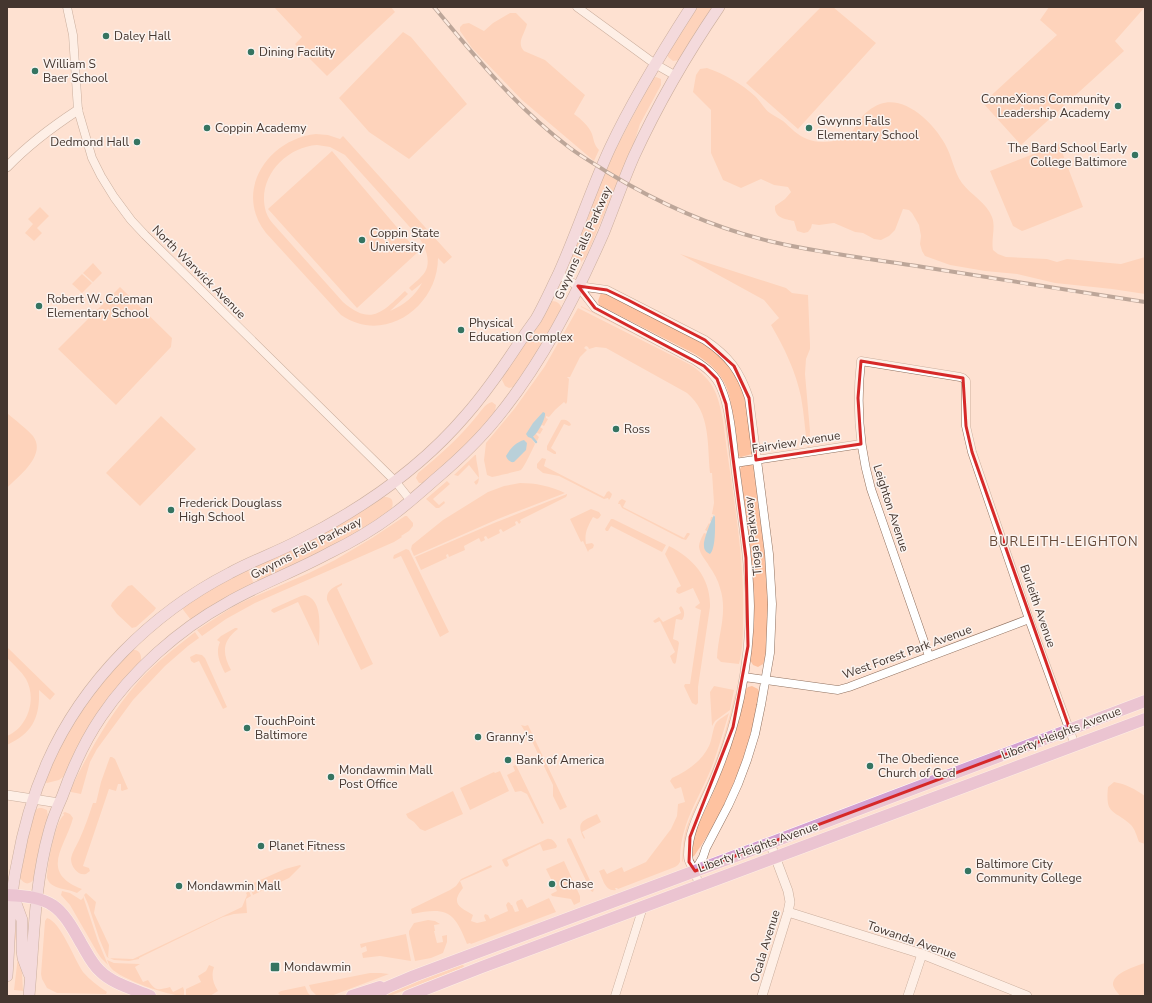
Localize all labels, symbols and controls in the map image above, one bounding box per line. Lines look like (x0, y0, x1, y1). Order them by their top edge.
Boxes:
place label: Daley Hall (114, 28, 171, 44)
marker: Daley Hall (101, 31, 111, 41)
place label: Dining Facility (259, 44, 336, 60)
marker: Dining Facility (246, 47, 256, 57)
place label: William S Baer School (43, 56, 108, 86)
marker: William S Baer School (30, 66, 40, 76)
place label: ConneXions Community Leadership Academy (981, 91, 1111, 121)
marker: ConneXions Community Leadership Academy (1113, 101, 1123, 111)
place label: Gwynns Falls Elementary School (817, 113, 919, 143)
place label: Coppin Academy (215, 120, 307, 136)
marker: Coppin Academy (202, 123, 212, 133)
marker: Gwynns Falls Elementary School (804, 123, 814, 133)
place label: Dedmond Hall (50, 134, 129, 150)
marker: Dedmond Hall (132, 137, 142, 147)
place label: The Bard School Early College Baltimore (1008, 140, 1128, 170)
marker: The Bard School Early College Baltimore (1130, 150, 1140, 160)
street label: Gwynns Falls Parkway (551, 183, 616, 302)
street label: North Warwick Avenue (149, 222, 249, 322)
place label: Coppin State University (370, 225, 439, 255)
marker: Coppin State University (357, 235, 367, 245)
place label: Robert W. Coleman Elementary School (47, 291, 153, 321)
marker: Robert W. Coleman Elementary School (34, 301, 44, 311)
place label: Physical Education Complex (469, 315, 574, 345)
marker: Physical Education Complex (456, 325, 466, 335)
place label: Ross (624, 421, 650, 437)
marker: Ross (611, 424, 621, 434)
street label: Fairview Avenue (751, 427, 841, 457)
street label: Leighton Avenue (869, 462, 913, 554)
place label: Frederick Douglass High School (179, 495, 282, 525)
street label: Tioga Parkway (740, 495, 766, 576)
marker: Frederick Douglass High School (166, 505, 176, 515)
street label: Gwynns Falls Parkway (248, 513, 365, 583)
district label: BURLEITH-LEIGHTON (989, 533, 1139, 551)
street label: Burleith Avenue (1016, 562, 1060, 650)
street label: West Forest Park Avenue (840, 621, 974, 683)
street label: Liberty Heights Avenue (999, 703, 1123, 763)
place label: TouchPoint Baltimore (255, 713, 316, 743)
marker: TouchPoint Baltimore (242, 723, 252, 733)
place label: Granny's (486, 729, 534, 745)
marker: Granny's (473, 732, 483, 742)
place label: The Obedience Church of God (878, 751, 959, 781)
place label: Bank of America (516, 752, 604, 768)
marker: Bank of America (503, 755, 513, 765)
marker: The Obedience Church of God (865, 761, 875, 771)
place label: Mondawmin Mall Post Office (339, 762, 433, 792)
marker: Mondawmin Mall Post Office (326, 772, 336, 782)
street label: Liberty Heights Avenue (696, 818, 820, 876)
place label: Planet Fitness (269, 838, 346, 854)
marker: Planet Fitness (256, 841, 266, 851)
place label: Baltimore City Community College (976, 856, 1082, 886)
marker: Baltimore City Community College (963, 866, 973, 876)
place label: Chase (560, 876, 593, 892)
place label: Mondawmin Mall (187, 878, 281, 894)
marker: Chase (547, 879, 557, 889)
marker: Mondawmin Mall (174, 881, 184, 891)
street label: Ocala Avenue (746, 908, 784, 984)
street label: Towanda Avenue (865, 917, 959, 963)
place label: Mondawmin (284, 959, 351, 975)
marker: Mondawmin (269, 961, 281, 973)

